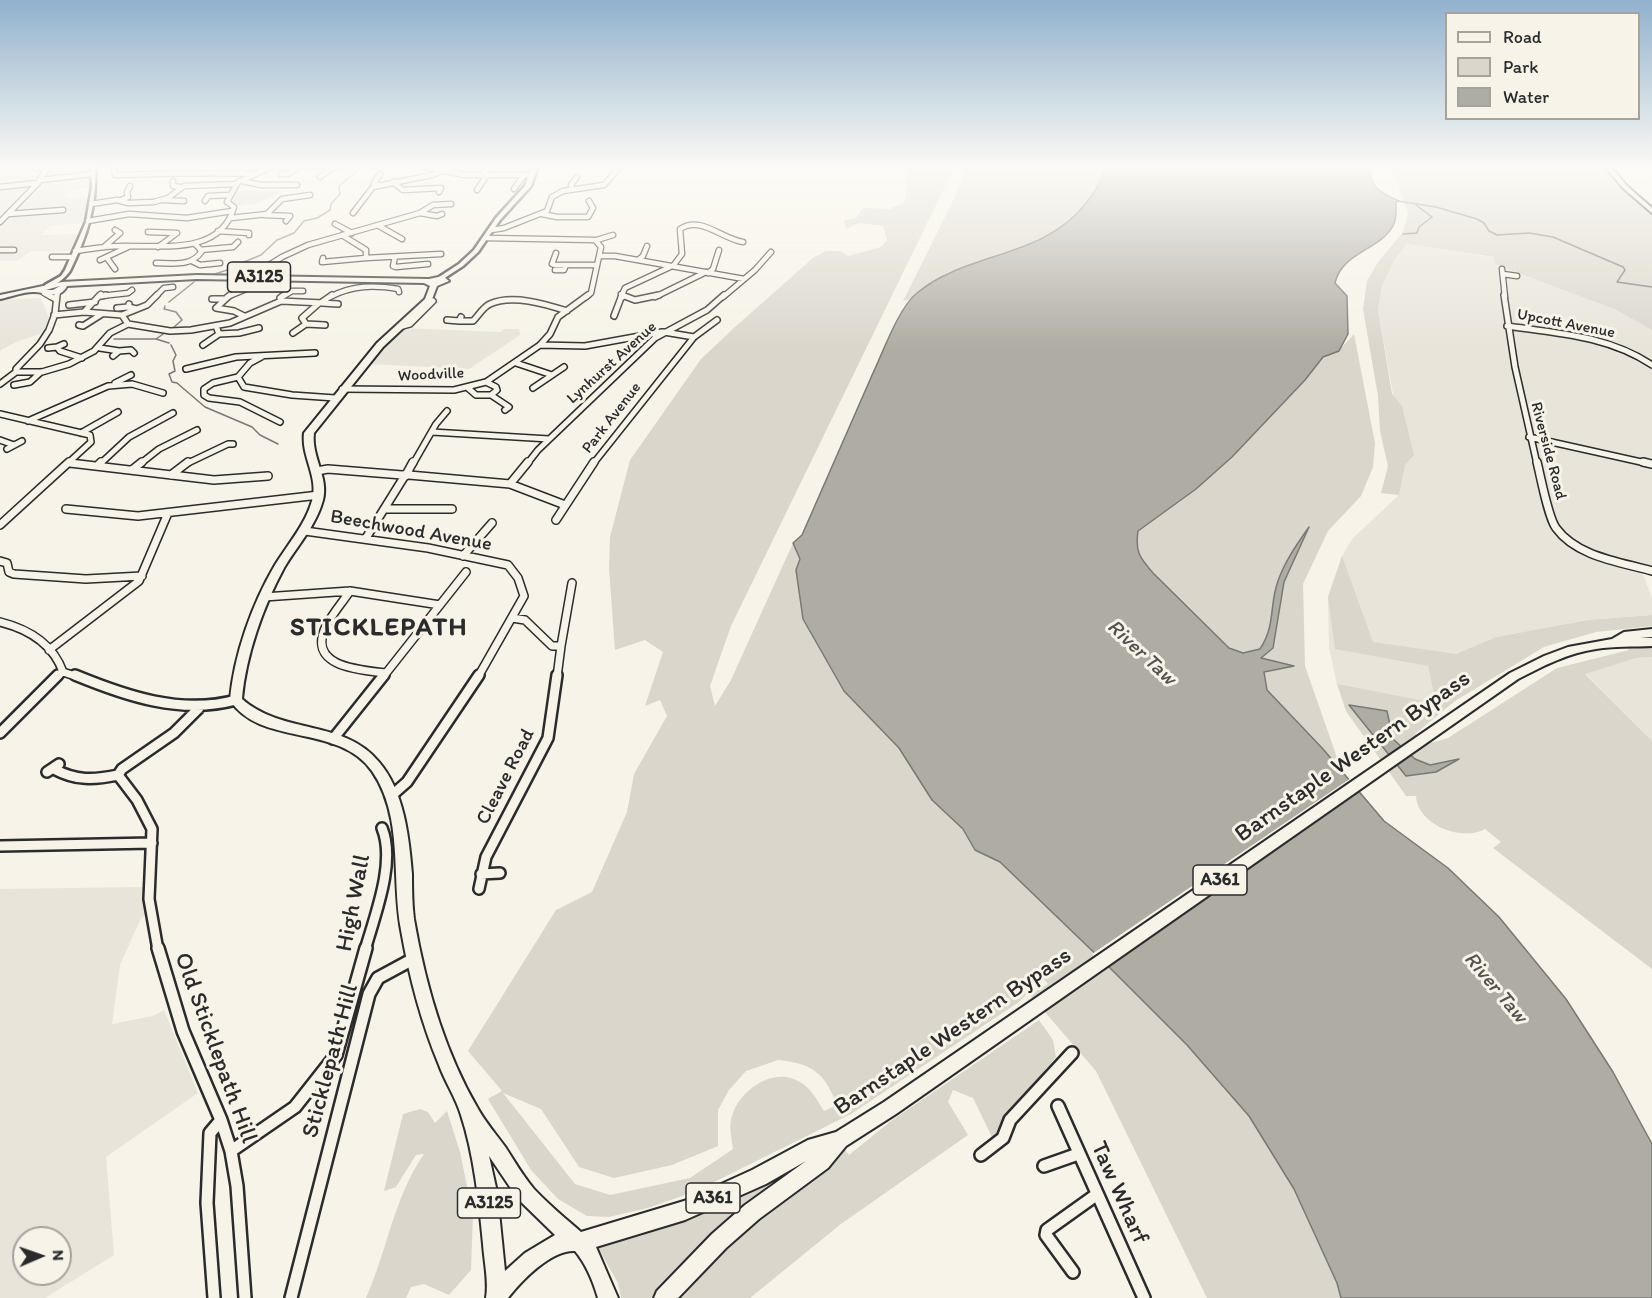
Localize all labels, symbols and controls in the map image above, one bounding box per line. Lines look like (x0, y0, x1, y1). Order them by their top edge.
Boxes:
legend (1445, 12, 1640, 120)
text: Road (1503, 26, 1542, 48)
text: Park (1503, 56, 1538, 78)
text: Water (1503, 86, 1549, 108)
road number: A3125 (228, 262, 290, 292)
street label: Upcott Avenue (1515, 305, 1617, 343)
street label: Lynhurst Avenue (563, 318, 661, 408)
street label: Woodville (397, 364, 465, 386)
street label: Park Avenue (578, 379, 646, 457)
street label: Riverside Road (1526, 400, 1570, 502)
street label: Beechwood Avenue (328, 505, 494, 557)
district label: STICKLEPATH (289, 612, 469, 644)
water label: River Taw (1101, 615, 1181, 691)
street label: Barnstaple Western Bypass (1230, 665, 1476, 849)
street label: Cleave Road (472, 725, 540, 829)
street label: High Wall (330, 852, 378, 954)
road number: A361 (1193, 865, 1247, 895)
street label: Barnstaple Western Bypass (829, 942, 1077, 1122)
water label: River Taw (1458, 947, 1532, 1029)
street label: Old Sticklepath Hill (167, 949, 263, 1147)
street label: Sticklepath Hill (297, 981, 365, 1141)
street label: Taw Wharf (1084, 1137, 1154, 1249)
road number: A361 (686, 1183, 740, 1213)
road number: A3125 (458, 1188, 520, 1218)
north arrow (12, 1226, 72, 1286)
text: N (49, 1250, 68, 1261)

